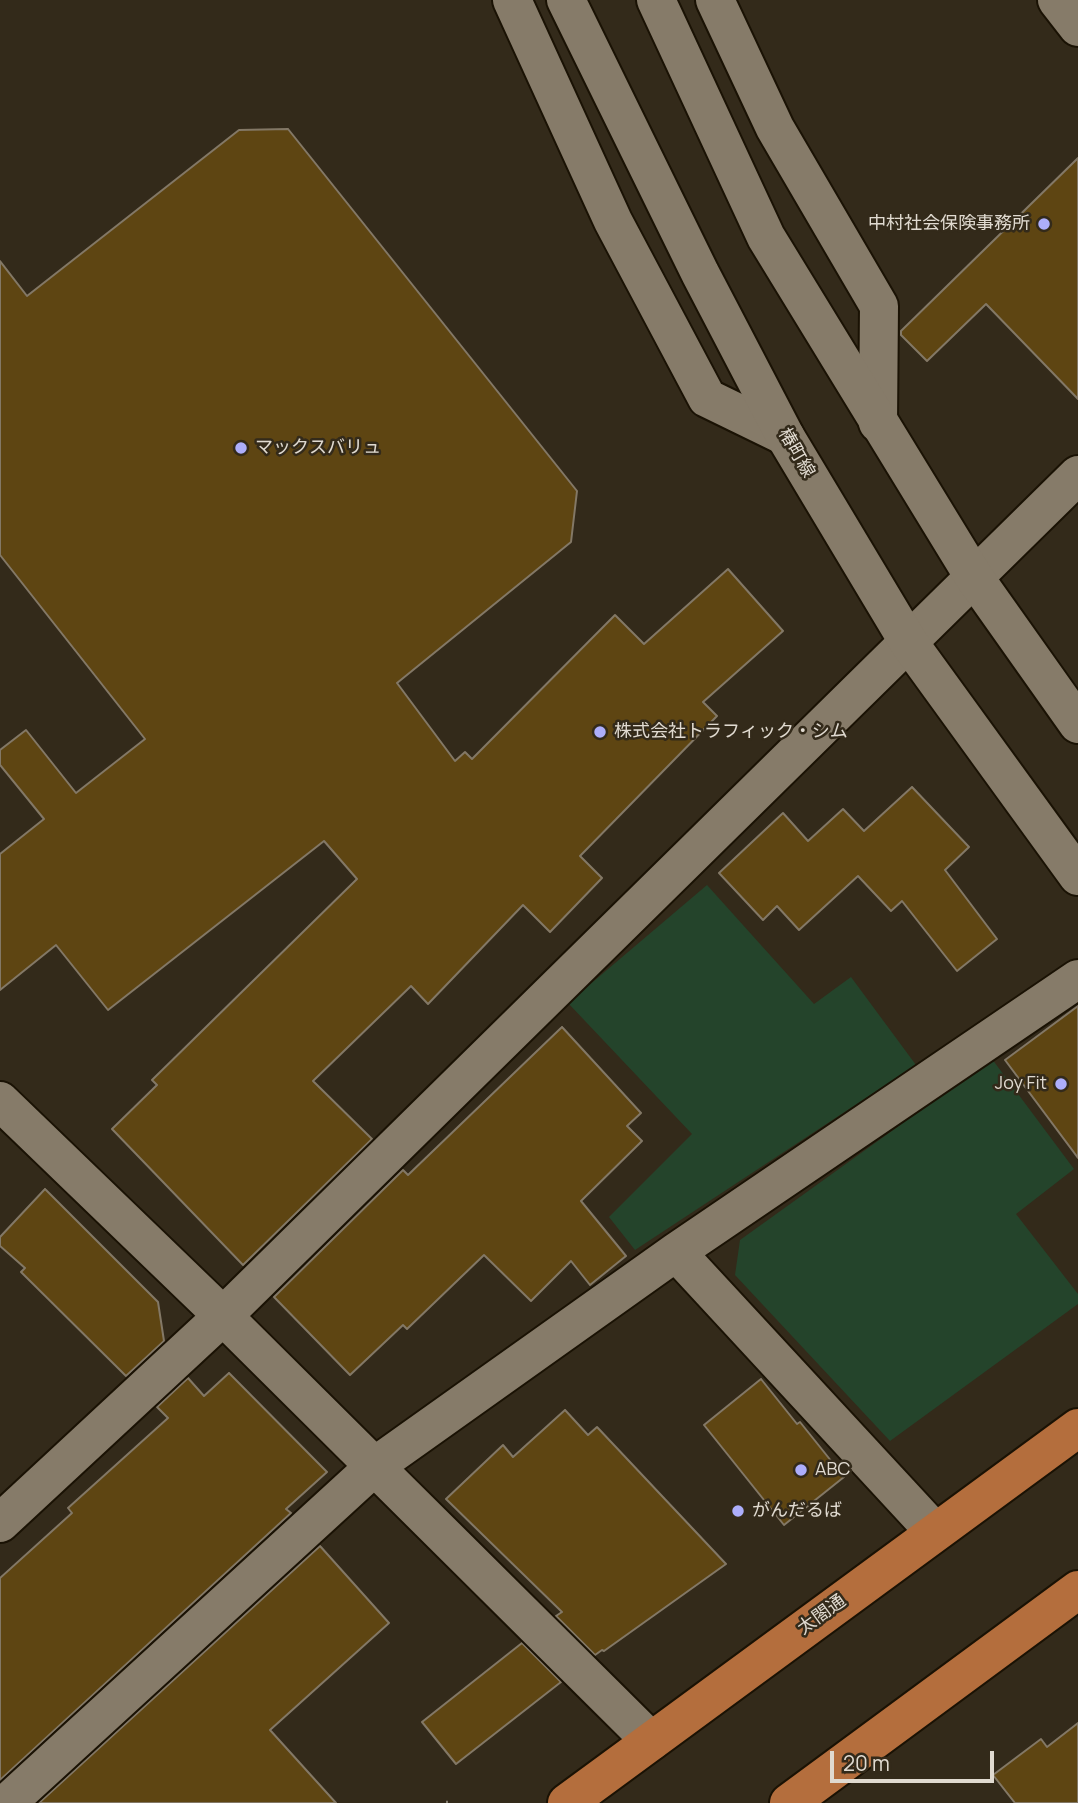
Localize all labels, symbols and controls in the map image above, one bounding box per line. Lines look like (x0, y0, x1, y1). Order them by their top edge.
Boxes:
place label: 中村社会保険事務所 (868, 213, 1030, 235)
marker: 中村社会保険事務所 (1036, 216, 1052, 232)
street label: 椿町線 (773, 424, 819, 482)
place label: マックスバリュ (255, 437, 381, 459)
marker: マックスバリュ (233, 440, 249, 456)
place label: 株式会社トラフィック・シム (614, 721, 848, 743)
marker: 株式会社トラフィック・シム (592, 724, 608, 740)
place label: Joy Fit (995, 1073, 1047, 1095)
marker: Joy Fit (1053, 1076, 1069, 1092)
place label: ABC (815, 1459, 850, 1481)
marker: ABC (793, 1462, 809, 1478)
place label: がんだるば (752, 1500, 842, 1522)
marker: がんだるば (730, 1503, 746, 1519)
street label: 太閤通 (794, 1590, 850, 1640)
scale bar (833, 1736, 998, 1780)
text: 20 m (843, 1749, 890, 1777)

